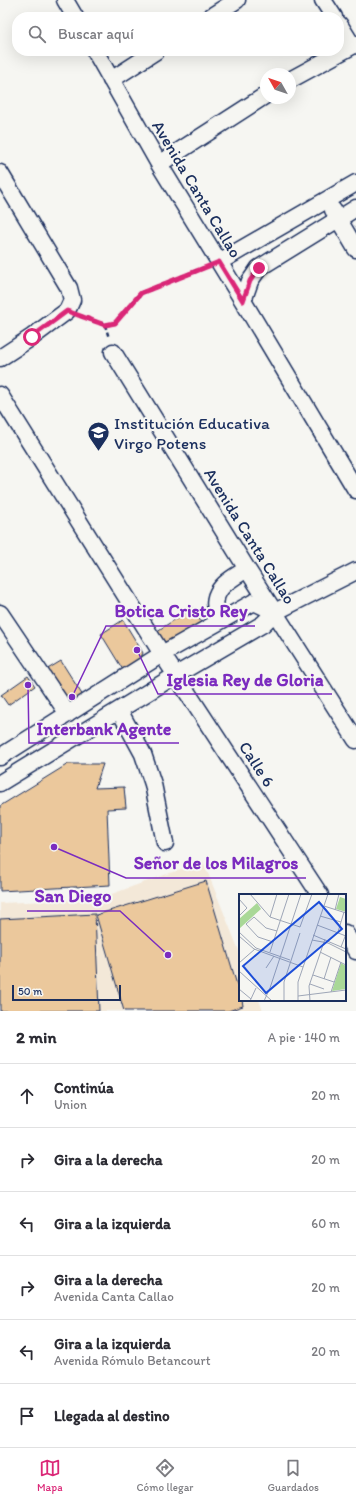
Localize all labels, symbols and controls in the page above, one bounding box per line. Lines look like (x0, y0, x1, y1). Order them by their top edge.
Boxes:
search box (12, 12, 344, 56)
icon: search (26, 23, 48, 45)
text: Buscar aquí (58, 25, 134, 43)
north arrow (260, 68, 296, 104)
street label: Avenida Canta Callao (148, 117, 246, 261)
route end (250, 259, 268, 277)
route start (23, 328, 41, 346)
place label: Institución Educativa Virgo Potens (114, 413, 270, 453)
school or university icon: Institución Educativa Virgo Potens (86, 420, 112, 453)
street label: Avenida Canta Callao (200, 464, 300, 608)
callout: Botica Cristo Rey (106, 596, 255, 626)
text: Botica Cristo Rey (114, 600, 248, 622)
callout: Iglesia Rey de Gloria (158, 664, 332, 694)
text: Iglesia Rey de Gloria (166, 669, 324, 691)
callout: Interbank Agente (29, 713, 179, 743)
text: Interbank Agente (37, 718, 172, 740)
street label: Calle 6 (235, 737, 279, 791)
callout: Señor de los Milagros (126, 848, 306, 878)
text: Señor de los Milagros (134, 852, 298, 874)
callout: San Diego (27, 881, 120, 911)
text: San Diego (35, 885, 111, 907)
inset map (239, 894, 346, 1001)
scale bar (12, 983, 121, 1002)
text: 50 m (18, 985, 42, 998)
text: 2 min (16, 1027, 56, 1047)
text: A pie · 140 m (268, 1030, 340, 1045)
text: Continúa (54, 1079, 114, 1097)
icon: ahead (16, 1085, 38, 1107)
text: 20 m (311, 1088, 340, 1103)
text: Union (54, 1097, 87, 1112)
icon: right (16, 1149, 38, 1171)
text: Gira a la derecha (54, 1151, 163, 1169)
text: 20 m (311, 1152, 340, 1167)
icon: left (16, 1213, 38, 1235)
text: Gira a la izquierda (54, 1215, 171, 1233)
text: 60 m (311, 1216, 340, 1231)
text: Gira a la derecha (54, 1271, 163, 1289)
icon: right (16, 1277, 38, 1299)
text: 20 m (311, 1280, 340, 1295)
text: Avenida Canta Callao (54, 1289, 174, 1304)
text: Gira a la izquierda (54, 1335, 171, 1353)
icon: left (16, 1341, 38, 1363)
text: 20 m (311, 1344, 340, 1359)
text: Avenida Rómulo Betancourt (54, 1353, 211, 1368)
icon: arrive (16, 1405, 38, 1427)
text: Llegada al destino (54, 1407, 170, 1425)
tab: Mapa (37, 1457, 63, 1494)
tab: Cómo llegar (137, 1457, 194, 1494)
tab: Guardados (267, 1457, 319, 1494)

